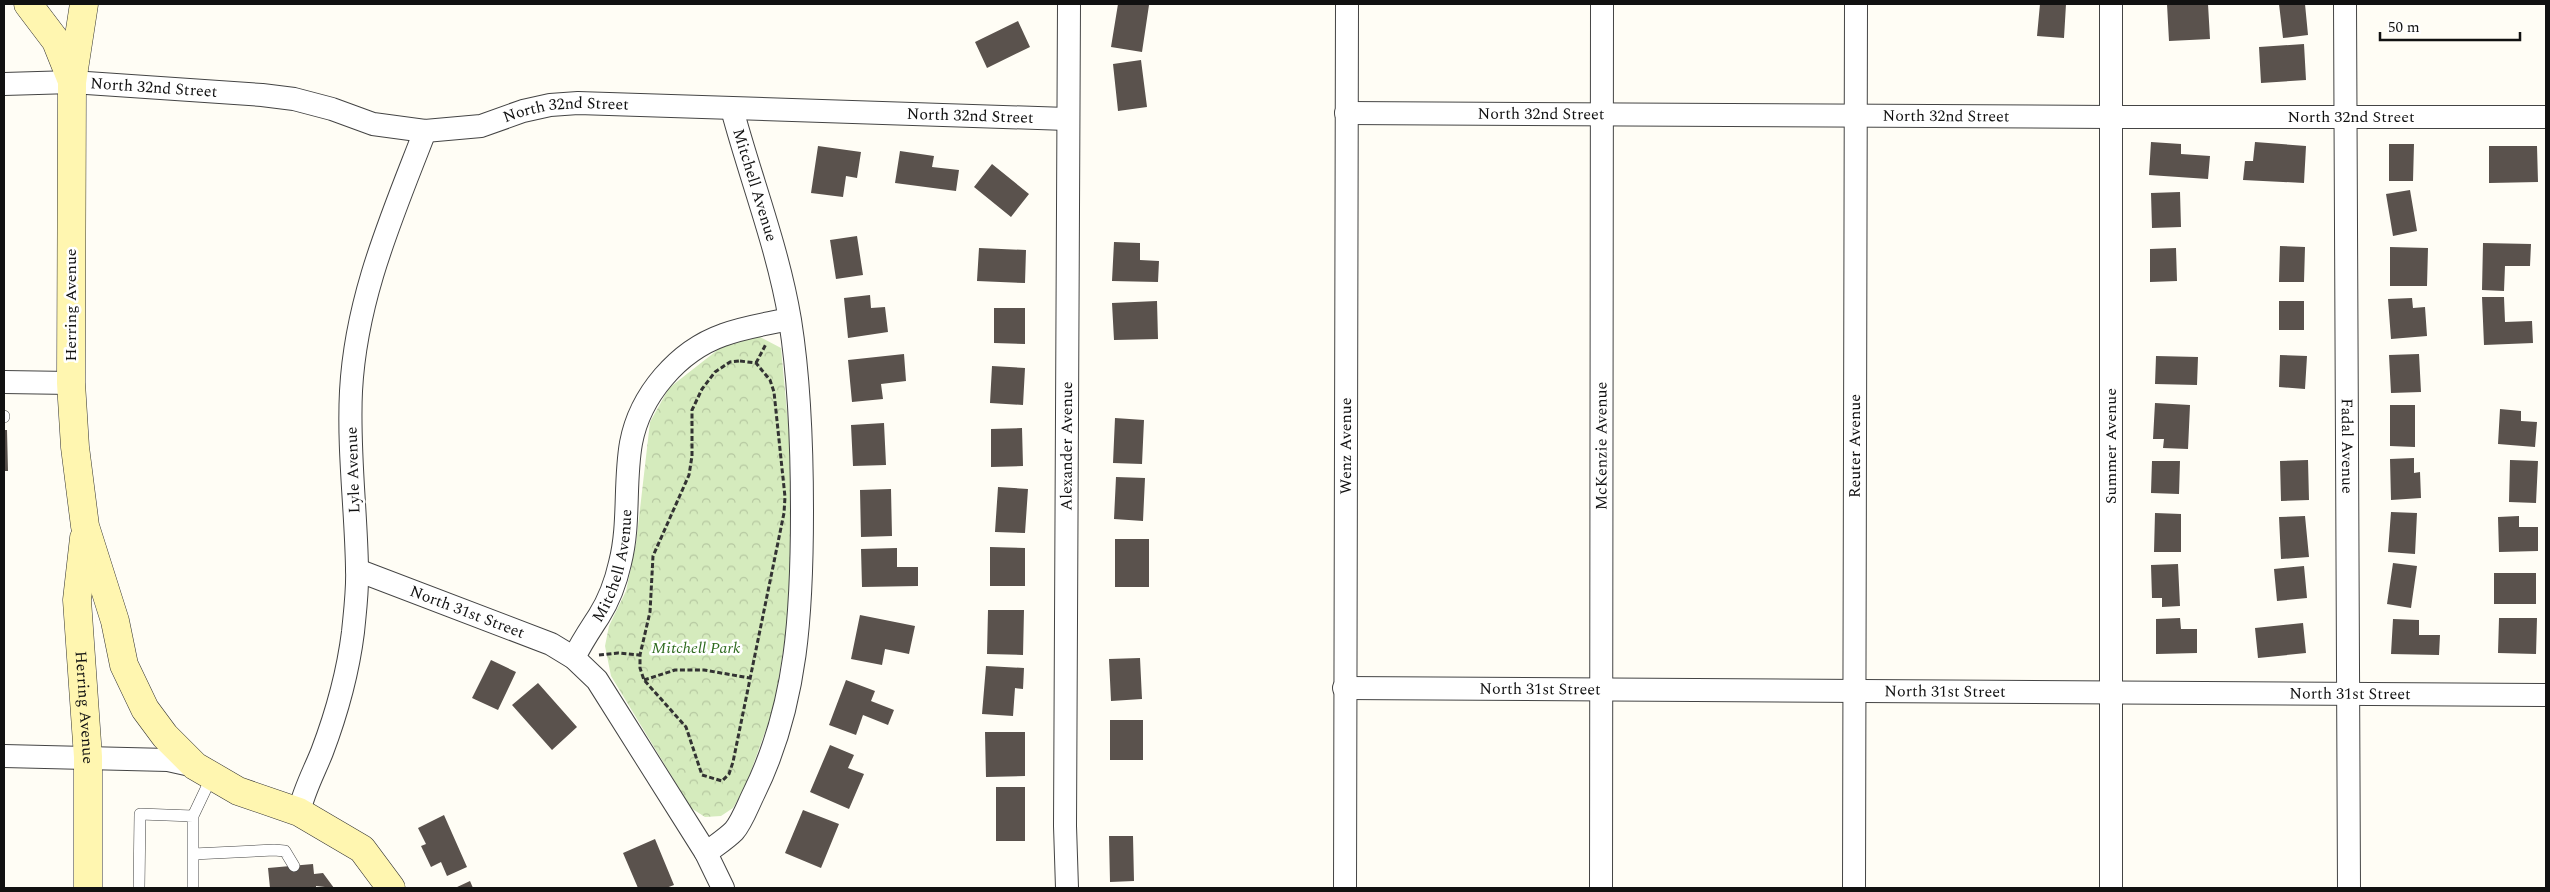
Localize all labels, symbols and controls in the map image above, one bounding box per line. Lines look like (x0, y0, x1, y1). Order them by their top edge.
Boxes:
scale bar (2380, 10, 2520, 42)
text: 50 m (2388, 16, 2420, 39)
street label: North 32nd Street (90, 71, 218, 104)
street label: North 32nd Street (500, 91, 630, 129)
street label: North 32nd Street (906, 102, 1034, 130)
street label: North 32nd Street (1477, 102, 1605, 126)
street label: North 32nd Street (1882, 104, 2010, 128)
street label: North 32nd Street (2287, 105, 2415, 129)
street label: Mitchell Avenue (726, 126, 784, 244)
street label: Herring Avenue (59, 248, 83, 362)
street label: Alexander Avenue (1055, 381, 1079, 511)
street label: McKenzie Avenue (1589, 382, 1614, 510)
street label: Summer Avenue (2099, 388, 2123, 504)
street label: Reuter Avenue (1843, 394, 1867, 498)
street label: Wenz Avenue (1334, 397, 1358, 495)
street label: Fadal Avenue (2335, 398, 2359, 494)
street label: Lyle Avenue (339, 426, 367, 514)
street label: Mitchell Avenue (586, 509, 638, 627)
street label: North 31st Street (406, 579, 529, 645)
park label: Mitchell Park (652, 636, 741, 660)
street label: Herring Avenue (69, 650, 100, 764)
street label: North 31st Street (1479, 677, 1601, 701)
street label: North 31st Street (1884, 679, 2006, 704)
street label: North 31st Street (2289, 682, 2411, 706)

